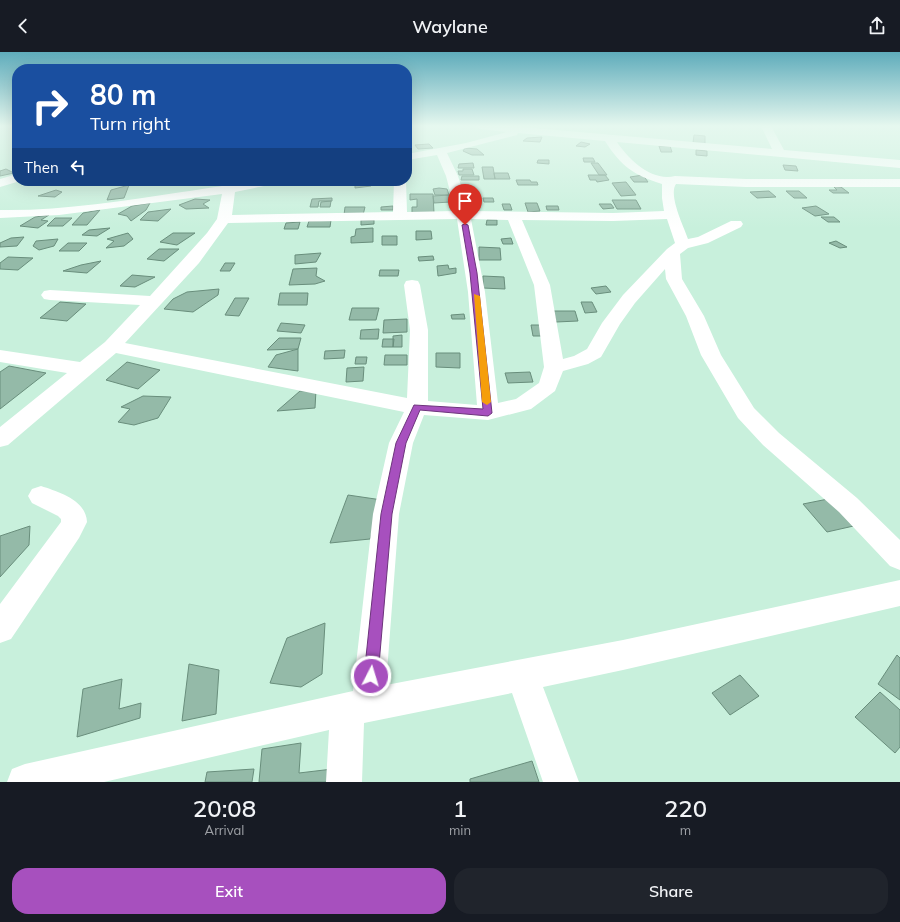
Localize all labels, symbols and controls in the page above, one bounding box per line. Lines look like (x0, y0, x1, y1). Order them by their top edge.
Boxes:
icon: back (12, 15, 34, 37)
text: Waylane (412, 15, 488, 38)
icon: share (866, 15, 888, 37)
text: 80 m (90, 77, 156, 112)
icon: right (24, 80, 76, 132)
text: Turn right (90, 112, 170, 135)
icon: left (67, 156, 89, 178)
text: Then (24, 158, 59, 177)
pin (448, 184, 482, 225)
icon: arrive (454, 190, 476, 212)
position arrow (350, 655, 392, 697)
text: 20:08 (193, 793, 256, 823)
text: 1 (453, 793, 467, 823)
text: 220 (664, 793, 707, 823)
text: Arrival (205, 822, 244, 838)
text: min (449, 822, 471, 838)
text: m (680, 822, 691, 838)
button: Exit (12, 868, 446, 914)
button: Share (454, 868, 888, 914)

